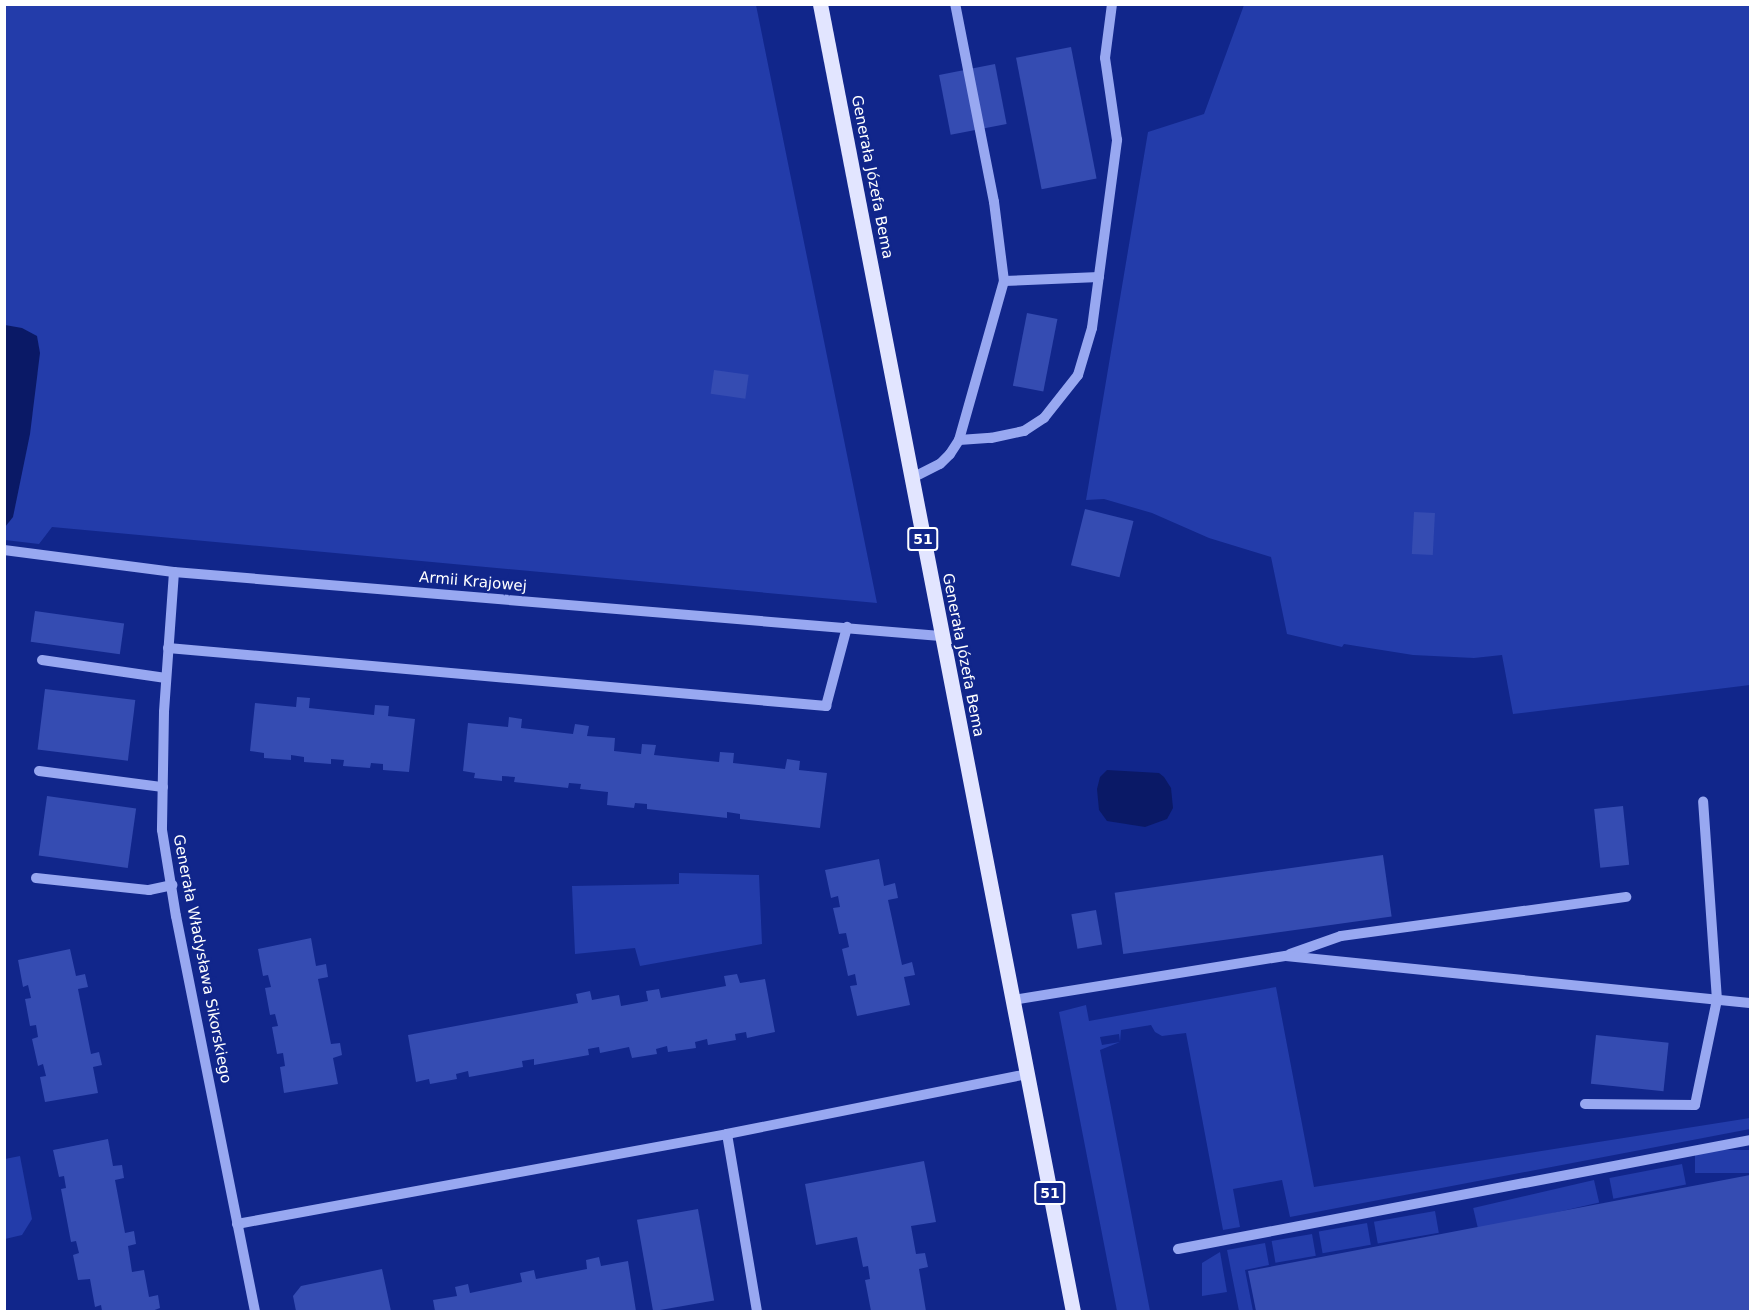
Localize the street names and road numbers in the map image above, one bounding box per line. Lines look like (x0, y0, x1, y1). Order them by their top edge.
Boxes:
street label: Generała Józefa Bema (847, 94, 897, 260)
road number: 51 (906, 528, 940, 550)
street label: Armii Krajowej (418, 568, 528, 596)
street label: Generała Józefa Bema (938, 572, 988, 738)
street label: Generała Władysława Sikorskiego (169, 833, 235, 1085)
road number: 51 (1034, 1182, 1066, 1204)

